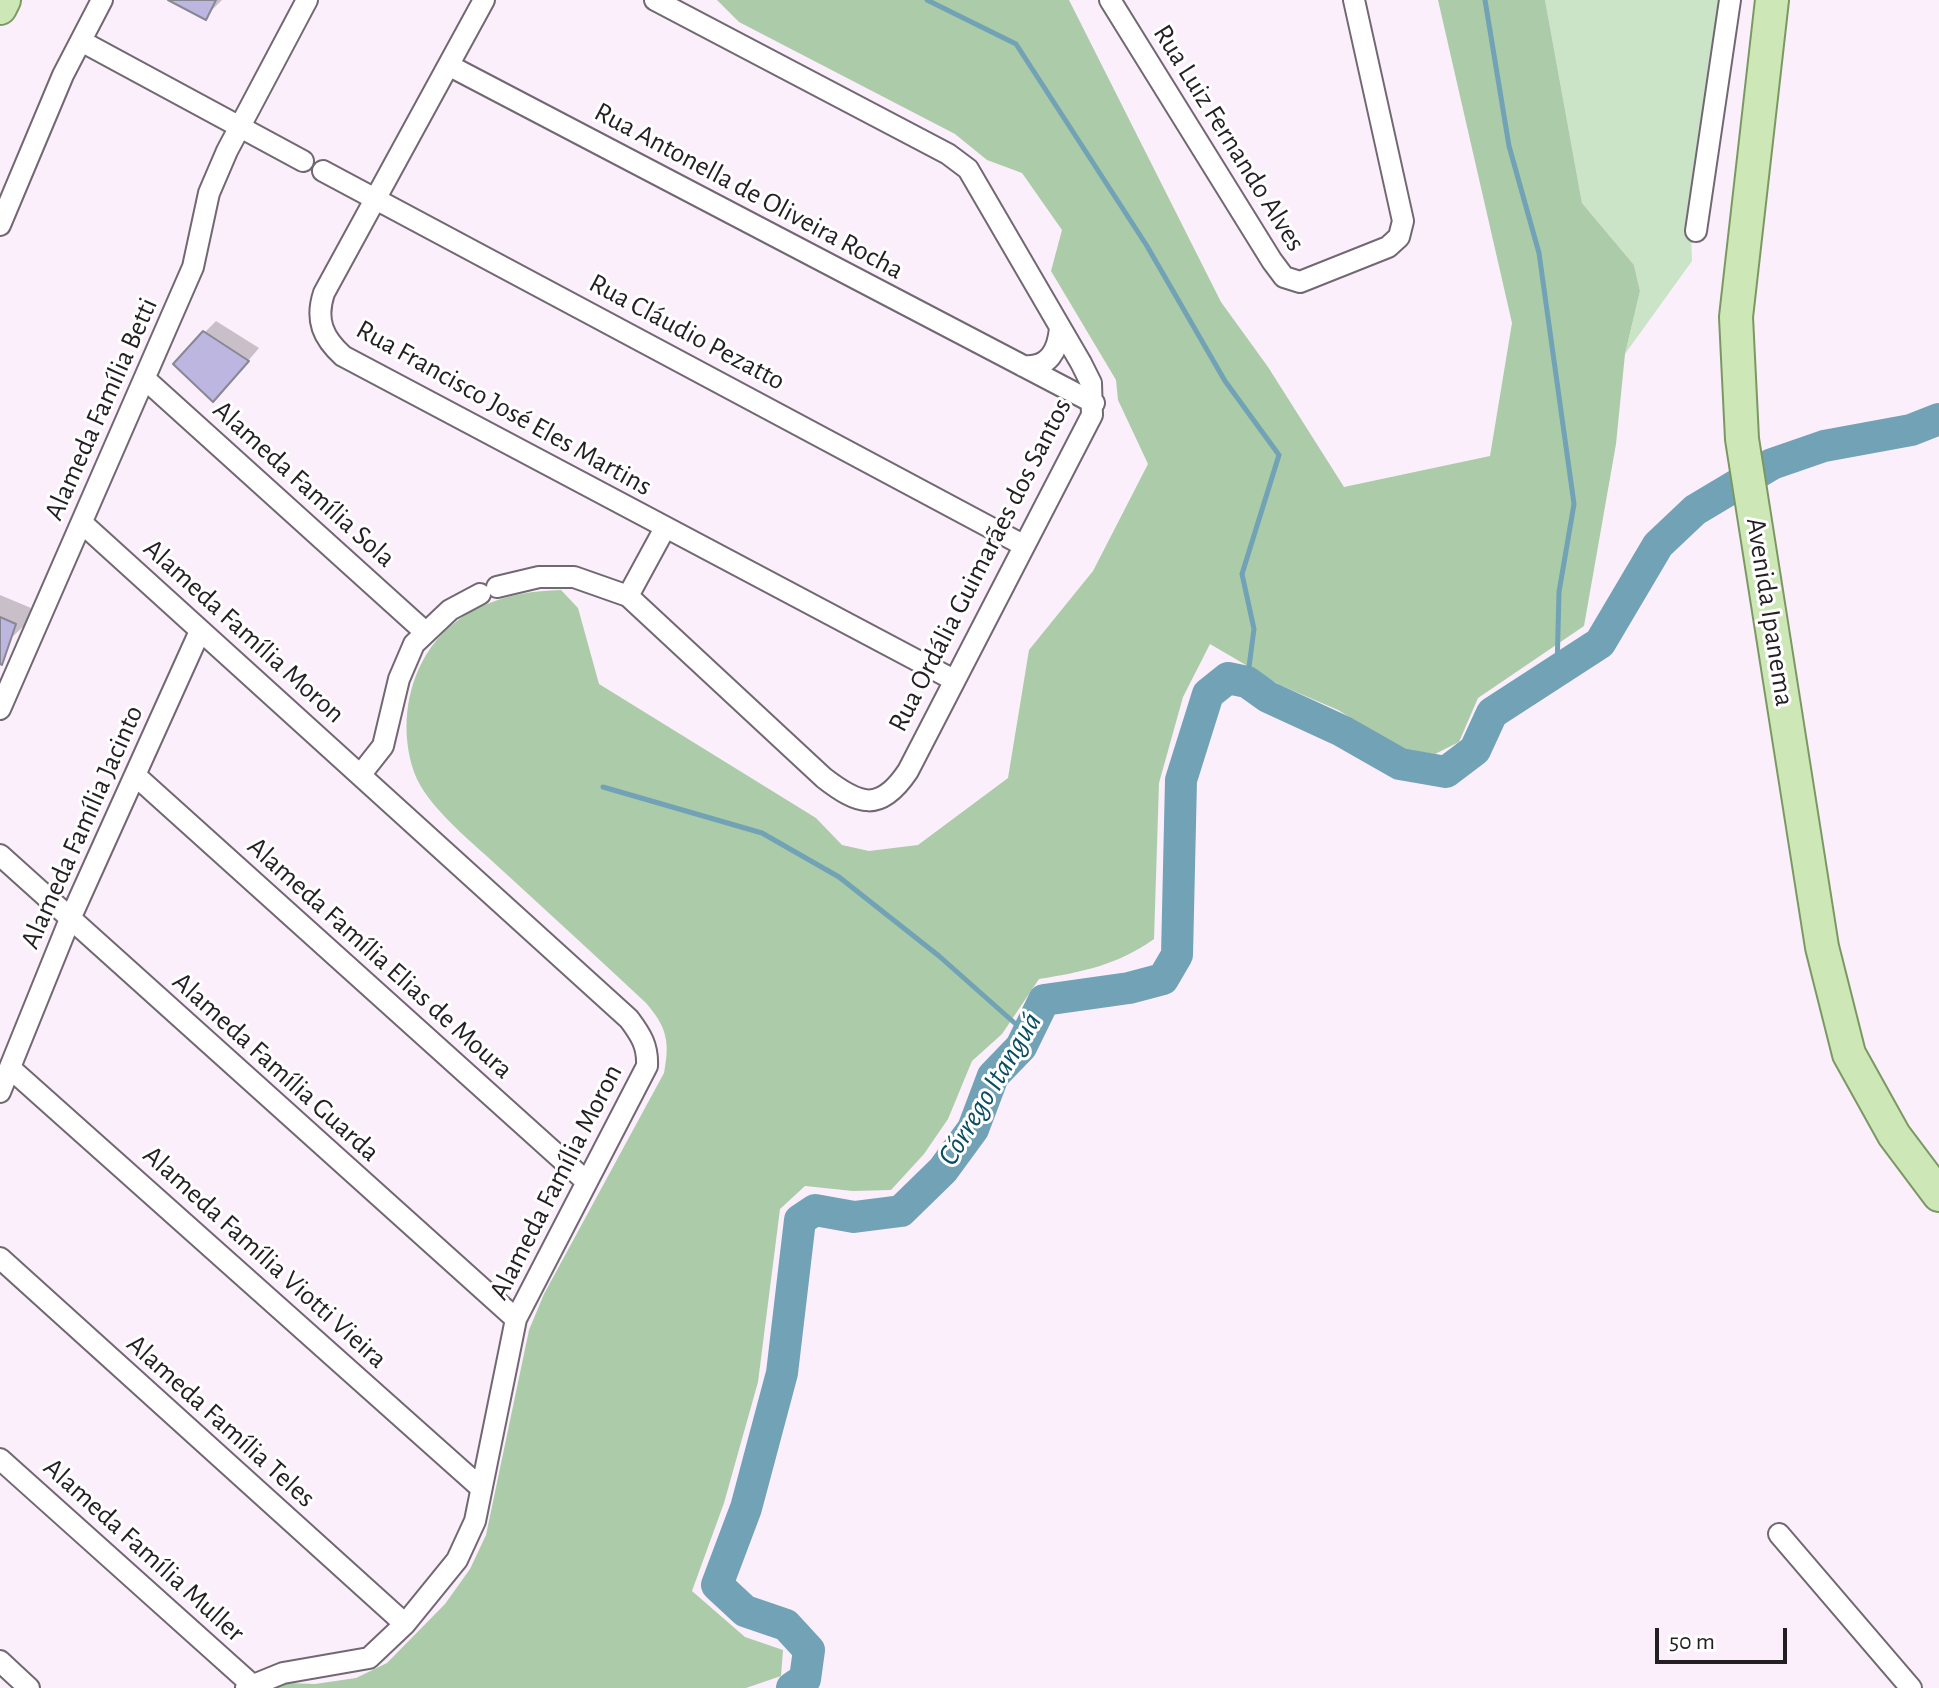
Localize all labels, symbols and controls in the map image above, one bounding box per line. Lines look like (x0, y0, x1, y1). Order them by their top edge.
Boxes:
street label: Rua Luiz Fernando Alves (1146, 18, 1312, 258)
street label: Rua Antonella de Oliveira Rocha (589, 95, 909, 287)
street label: Rua Cláudio Pezatto (583, 266, 791, 398)
street label: Alameda Família Betti (37, 293, 165, 525)
street label: Rua Francisco José Eles Martins (350, 313, 658, 503)
street label: Alameda Família Sola (206, 393, 402, 575)
street label: Rua Ordália Guimarães dos Santos (881, 393, 1079, 737)
street label: Avenida Ipanema (1739, 515, 1801, 709)
street label: Alameda Família Moron (136, 532, 352, 730)
street label: Alameda Família Jacinto (13, 700, 151, 954)
street label: Alameda Família Elias de Moura (240, 830, 520, 1086)
street label: Alameda Família Guarda (165, 965, 387, 1169)
water label: Córrego Itanguá (930, 1006, 1050, 1172)
street label: Alameda Família Moron (482, 1059, 630, 1305)
street label: Alameda Família Viotti Vieira (136, 1138, 394, 1376)
street label: Alameda Família Teles (120, 1327, 322, 1515)
street label: Alameda Família Muller (36, 1451, 252, 1649)
scale bar (1659, 1612, 1791, 1662)
text: 50 m (1669, 1630, 1715, 1654)

